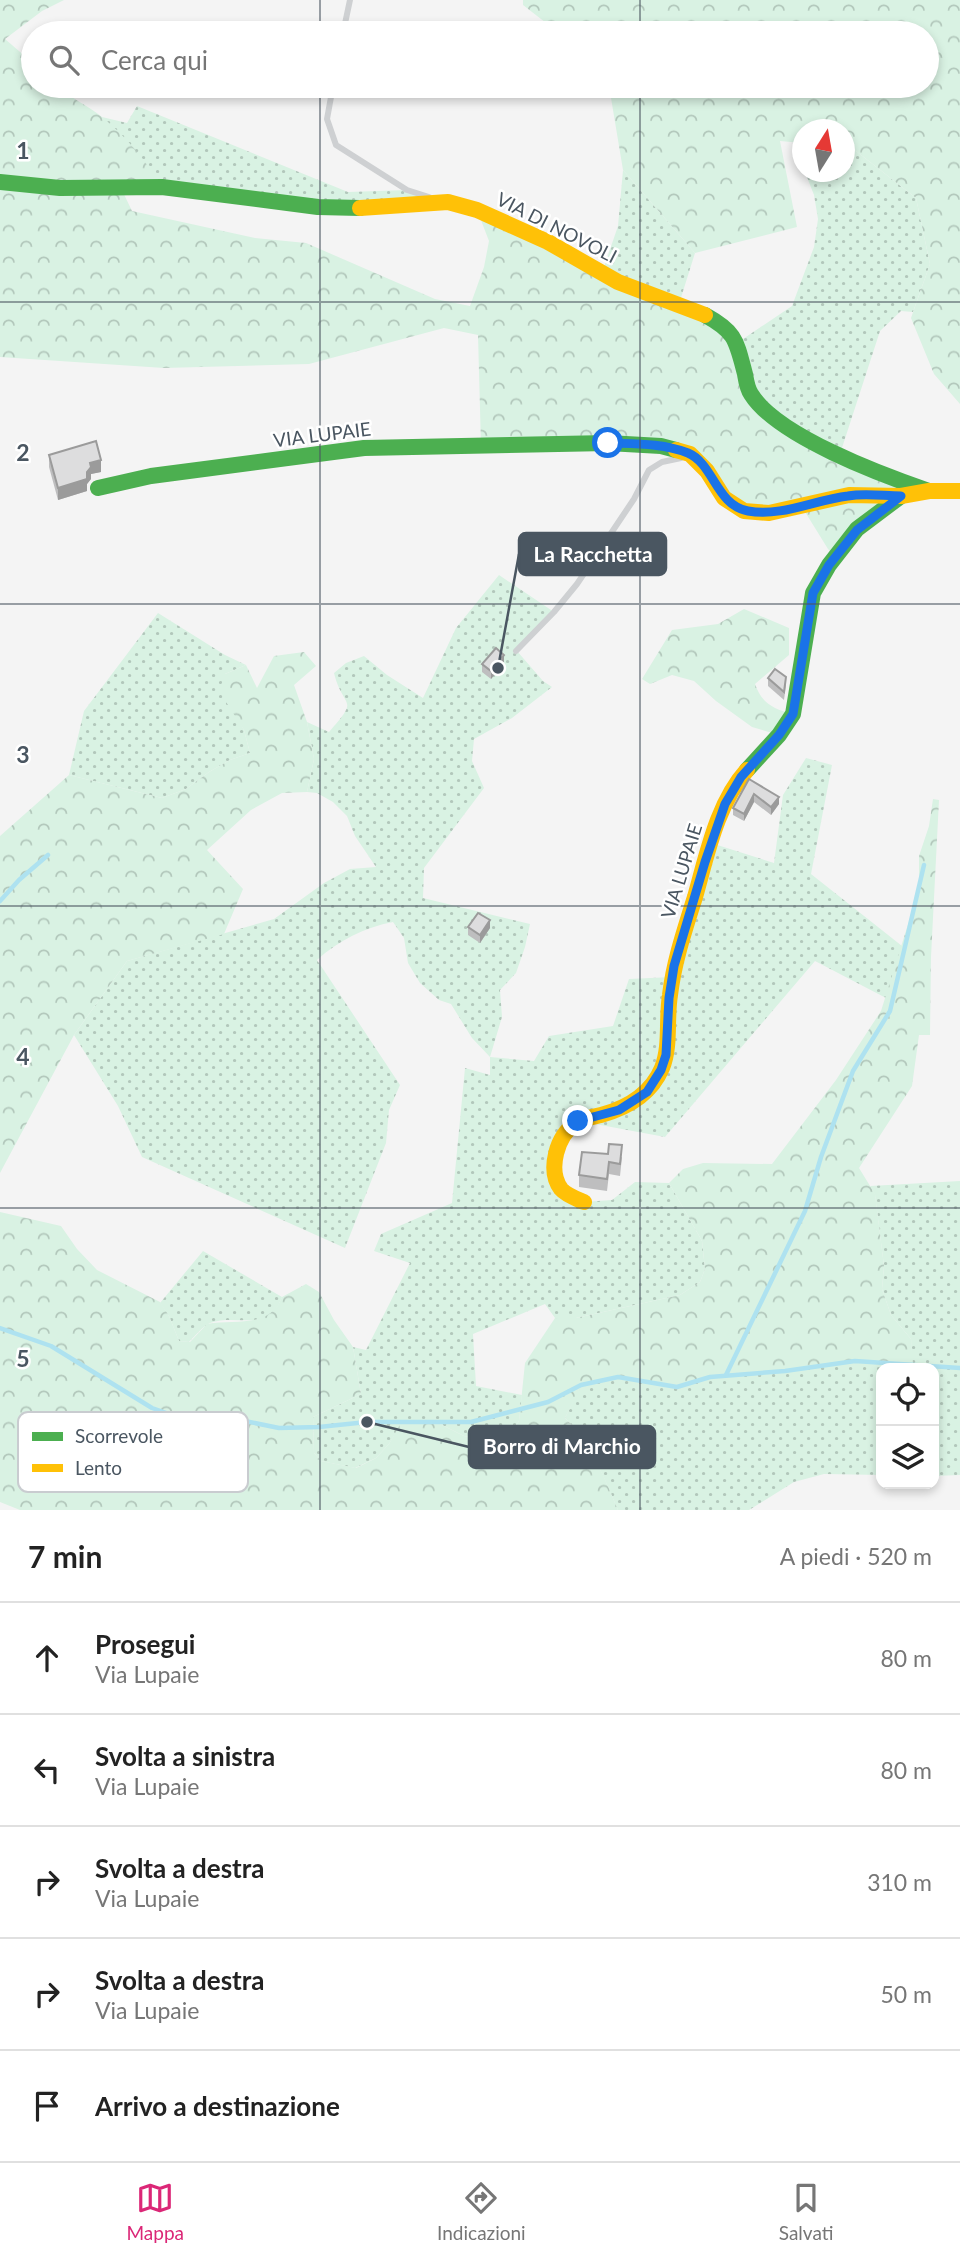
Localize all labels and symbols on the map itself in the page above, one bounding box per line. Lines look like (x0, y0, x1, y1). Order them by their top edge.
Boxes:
north arrow (792, 119, 855, 182)
text: 1 (16, 136, 30, 164)
street label: VIA DI NOVOLI (493, 187, 621, 267)
street label: VIA LUPAIE (272, 417, 372, 451)
route start (592, 427, 623, 458)
text: 2 (16, 438, 30, 466)
callout: La Racchetta (519, 533, 666, 575)
text: La Racchetta (533, 541, 653, 566)
text: 3 (16, 740, 30, 768)
street label: VIA LUPAIE (656, 821, 706, 921)
text: 4 (16, 1042, 30, 1070)
route end (562, 1105, 593, 1136)
text: 5 (16, 1344, 30, 1372)
legend (18, 1412, 248, 1492)
text: Scorrevole (75, 1424, 163, 1447)
callout: Borro di Marchio (469, 1426, 655, 1468)
text: Borro di Marchio (483, 1433, 641, 1458)
text: Lento (75, 1456, 122, 1479)

